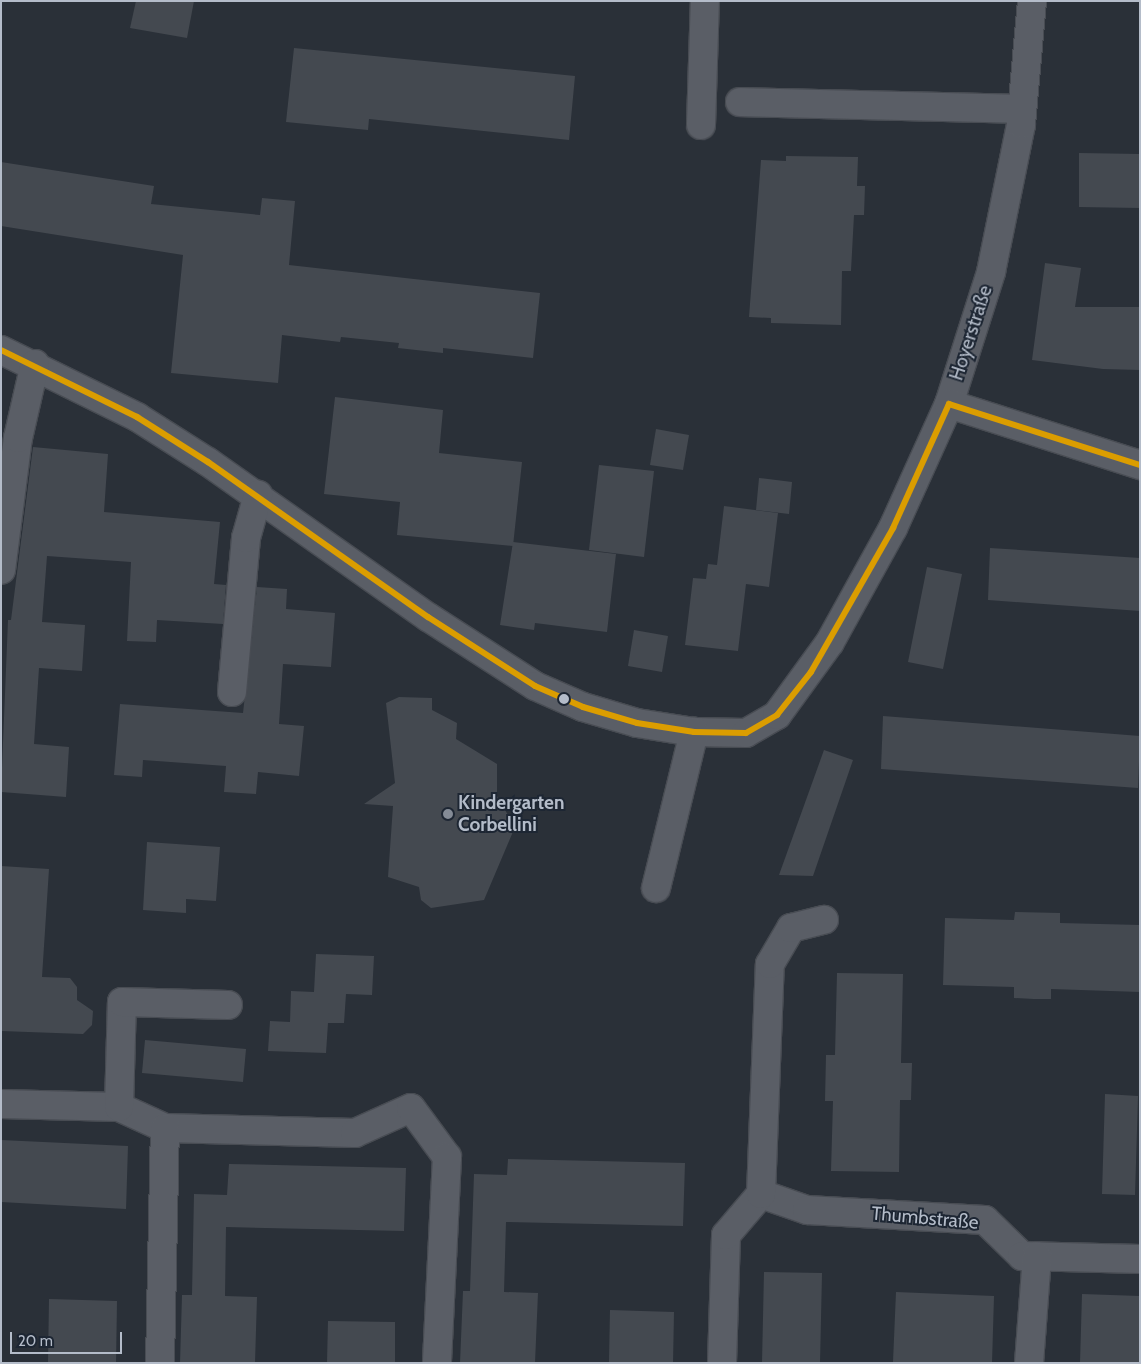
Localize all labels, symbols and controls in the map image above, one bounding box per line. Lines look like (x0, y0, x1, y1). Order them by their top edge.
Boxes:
street label: Hoyerstraße (945, 283, 997, 383)
unlabelled marker (559, 694, 569, 704)
place label: Kindergarten Corbellini (458, 792, 564, 836)
marker: Kindergarten Corbellini (442, 808, 454, 820)
street label: Thumbstraße (871, 1202, 979, 1234)
scale bar (12, 1322, 125, 1354)
text: 20 m (18, 1332, 53, 1350)

